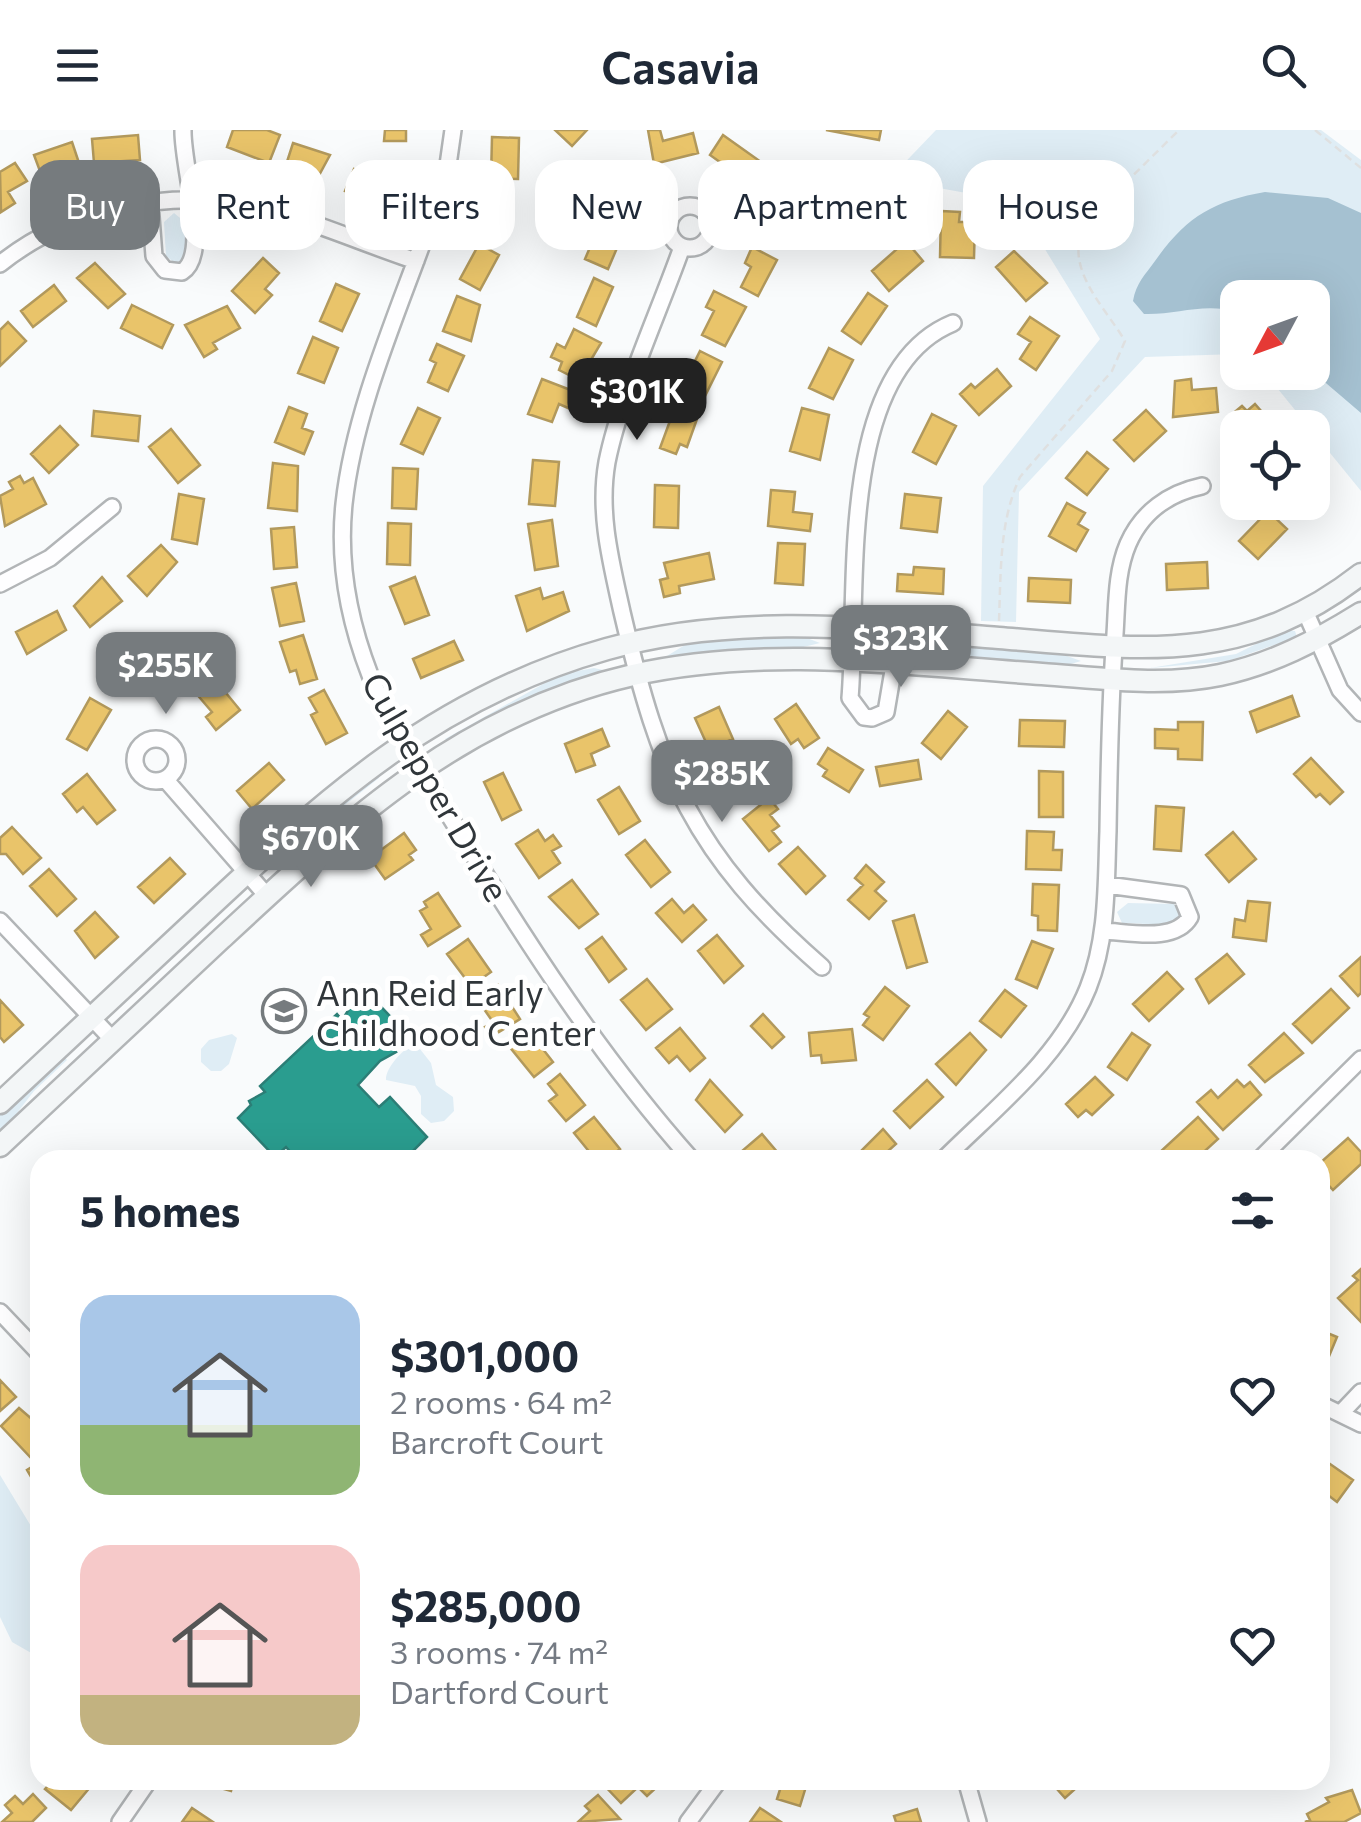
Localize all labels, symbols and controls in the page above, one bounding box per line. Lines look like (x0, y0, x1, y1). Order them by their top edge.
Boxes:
icon: menu (50, 38, 105, 93)
text: Casavia (601, 38, 760, 93)
icon: search (1256, 38, 1311, 93)
chip: Buy (30, 160, 160, 250)
chip: Rent (180, 160, 325, 250)
chip: Filters (345, 160, 515, 250)
chip: New (535, 160, 678, 250)
chip: Apartment (698, 160, 943, 250)
chip: House (963, 160, 1134, 250)
north arrow (1220, 280, 1330, 390)
map controls (1220, 280, 1330, 520)
pin: $301K (567, 358, 707, 443)
text: $301K (589, 370, 685, 410)
button: locate (1220, 410, 1330, 520)
pin: $323K (831, 605, 971, 690)
text: $323K (853, 617, 949, 657)
pin: $255K (96, 632, 236, 717)
text: $255K (118, 644, 214, 684)
street label: Culpepper Drive (354, 664, 520, 908)
pin: $285K (652, 740, 792, 825)
text: $285K (673, 752, 771, 792)
pin: $670K (241, 805, 381, 890)
text: $670K (262, 817, 360, 857)
place label: Ann Reid Early Childhood Center (316, 970, 596, 1053)
school or university icon: Ann Reid Early Childhood Center (261, 988, 307, 1034)
icon: filters (1225, 1183, 1280, 1238)
text: 5 homes (80, 1184, 240, 1236)
text: $301,000 (390, 1329, 579, 1381)
icon: home (160, 1335, 280, 1455)
icon: heart (1225, 1368, 1280, 1423)
text: 2 rooms · 64 m² (390, 1381, 612, 1421)
text: Barcroft Court (390, 1421, 603, 1461)
text: $285,000 (390, 1579, 581, 1631)
icon: home (160, 1585, 280, 1705)
icon: heart (1225, 1618, 1280, 1673)
text: 3 rooms · 74 m² (390, 1631, 608, 1671)
text: Dartford Court (390, 1671, 609, 1711)

